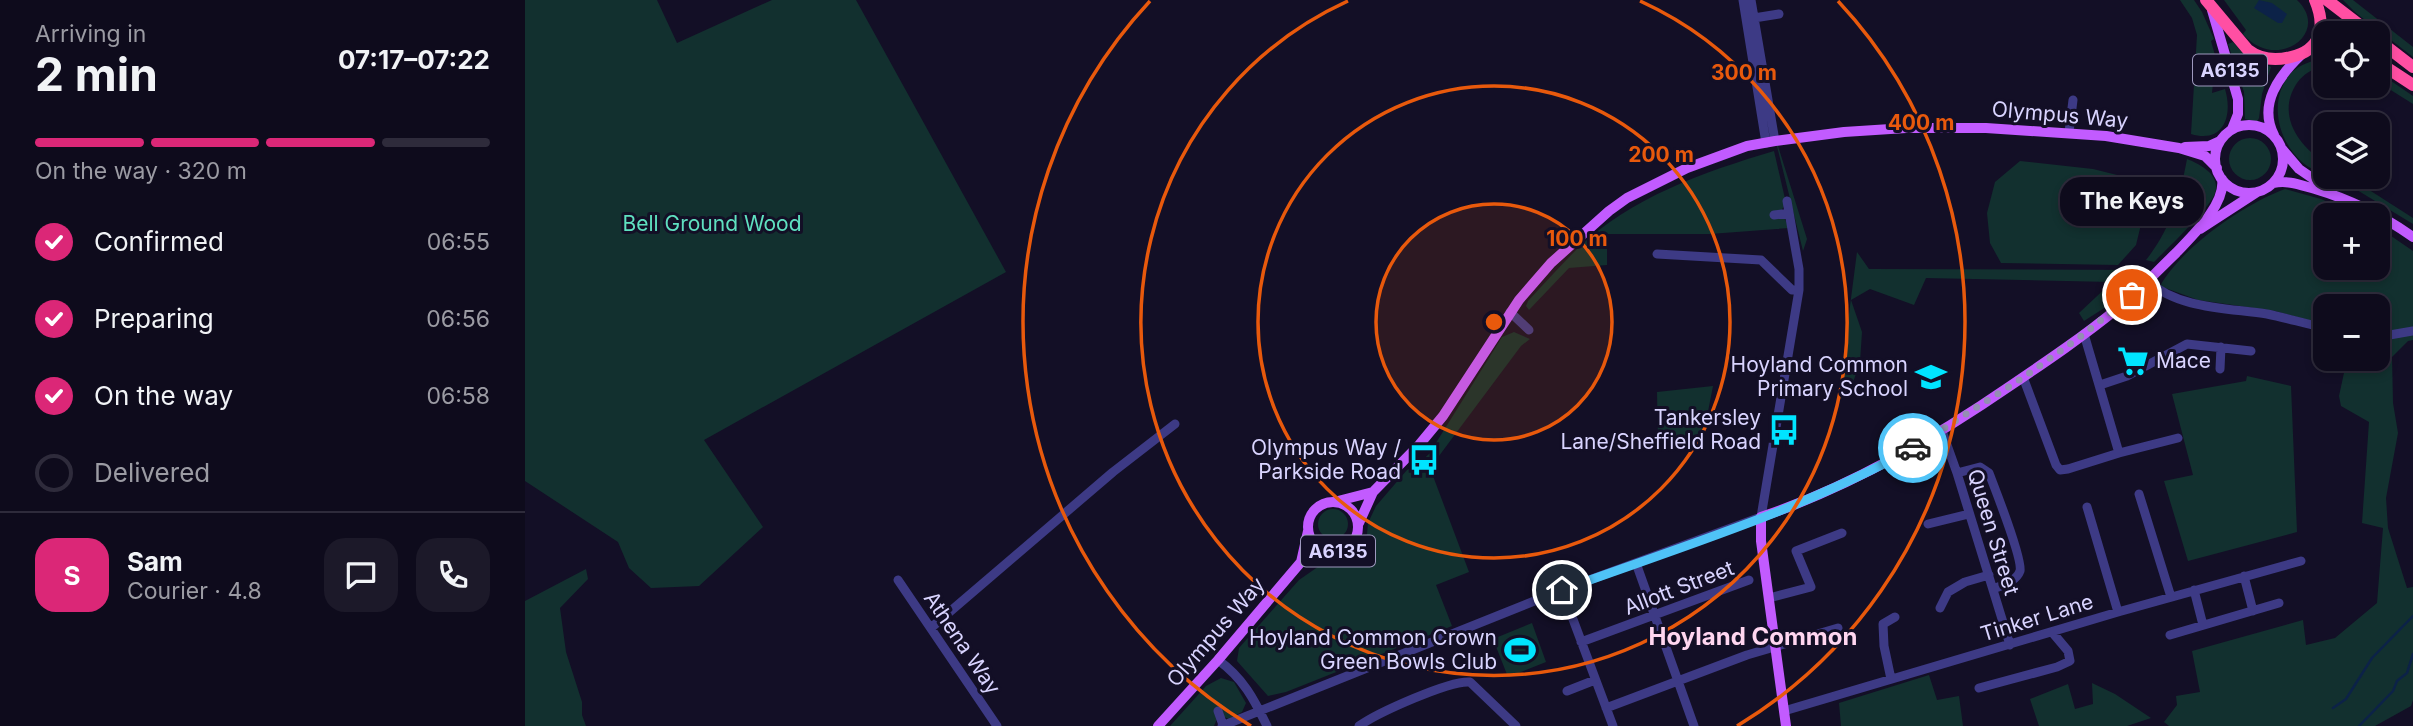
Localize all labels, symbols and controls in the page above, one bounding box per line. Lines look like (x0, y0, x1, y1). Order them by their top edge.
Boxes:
text: Arriving in (35, 20, 146, 48)
map controls (2313, 21, 2390, 371)
button: locate (2313, 21, 2390, 98)
text: 07:17–07:22 (338, 44, 490, 75)
text: 2 min (35, 46, 158, 102)
road number: A6135 (2193, 54, 2267, 86)
text: 300 m (1711, 60, 1777, 85)
street label: Olympus Way (1991, 96, 2129, 133)
text: 400 m (1888, 110, 1954, 135)
button: layers (2313, 112, 2390, 189)
text: 200 m (1628, 142, 1694, 167)
text: On the way · 320 m (35, 157, 247, 185)
callout: The Keys (2060, 176, 2204, 225)
text: The Keys (2080, 187, 2184, 215)
button: + (2313, 203, 2390, 280)
park label: Bell Ground Wood (622, 211, 802, 236)
icon: check (35, 223, 73, 261)
text: Confirmed (94, 226, 224, 257)
text: 100 m (1546, 226, 1608, 251)
text: 06:55 (427, 228, 490, 256)
pin (2102, 265, 2162, 325)
icon: bag (2113, 276, 2151, 314)
button: − (2313, 294, 2390, 371)
icon: check (35, 300, 73, 338)
text: Preparing (94, 303, 214, 334)
text: 06:56 (426, 305, 490, 333)
centre of rings (1482, 310, 1506, 334)
supermarket icon: Mace (2116, 344, 2150, 378)
place label: Mace (2156, 348, 2211, 373)
place label: Hoyland Common Primary School (1731, 352, 1908, 401)
school or university icon: Hoyland Common Primary School (1914, 360, 1948, 394)
icon: check (35, 377, 73, 415)
text: On the way (94, 380, 233, 411)
text: 06:58 (426, 382, 490, 410)
place label: Tankersley Lane/Sheffield Road (1560, 405, 1761, 454)
bus stop icon: Tankersley Lane/Sheffield Road (1767, 413, 1801, 447)
courier (1878, 413, 1948, 483)
icon: car (1894, 429, 1932, 467)
place label: Olympus Way / Parkside Road (1251, 435, 1401, 484)
bus stop icon: Olympus Way / Parkside Road (1407, 443, 1441, 477)
text: Delivered (94, 457, 210, 488)
street label: Queen Street (1962, 466, 2025, 598)
road number: A6135 (1301, 536, 1375, 566)
button: chat (324, 538, 398, 612)
button: phone (416, 538, 490, 612)
text: Sam (127, 546, 183, 577)
street label: Allott Street (1620, 555, 1737, 620)
text: S (63, 560, 81, 591)
pin (1532, 560, 1592, 620)
icon: home (1543, 571, 1581, 609)
street label: Olympus Way (1161, 572, 1270, 691)
text: Courier · 4.8 (127, 577, 262, 605)
street label: Athena Way (919, 587, 1006, 699)
street label: Tinker Lane (1978, 589, 2096, 647)
district label: Hoyland Common (1649, 622, 1857, 651)
place label: Hoyland Common Crown Green Bowls Club (1249, 625, 1497, 674)
sports icon: Hoyland Common Crown Green Bowls Club (1503, 633, 1537, 667)

